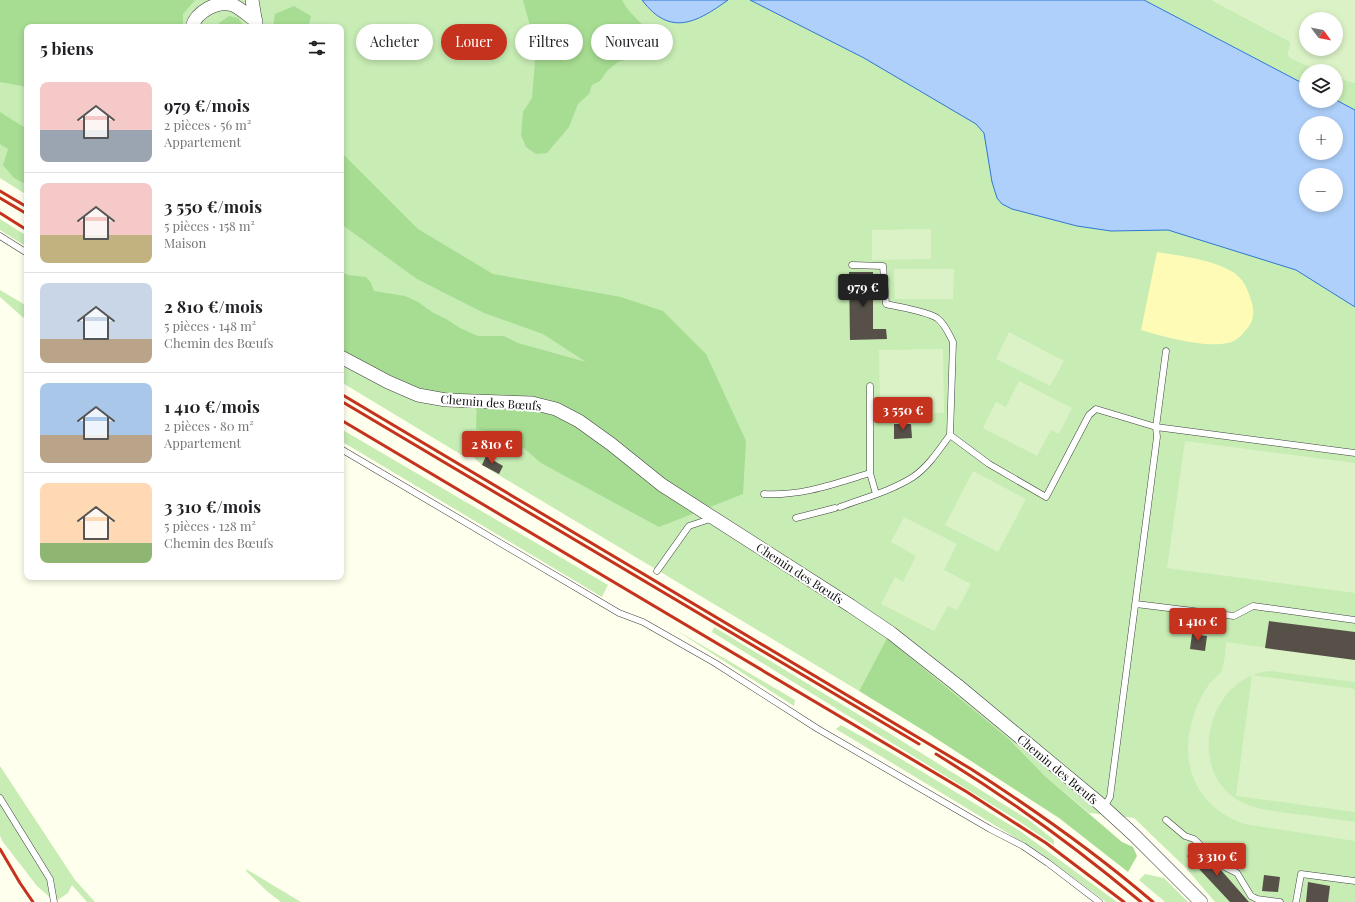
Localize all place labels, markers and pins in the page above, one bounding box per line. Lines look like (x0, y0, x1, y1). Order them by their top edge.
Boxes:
pin: 979 € (835, 274, 891, 308)
pin: 3 550 € (866, 397, 940, 431)
pin: 2 810 € (455, 431, 529, 465)
pin: 1 410 € (1161, 608, 1235, 642)
pin: 3 310 € (1180, 843, 1254, 877)

